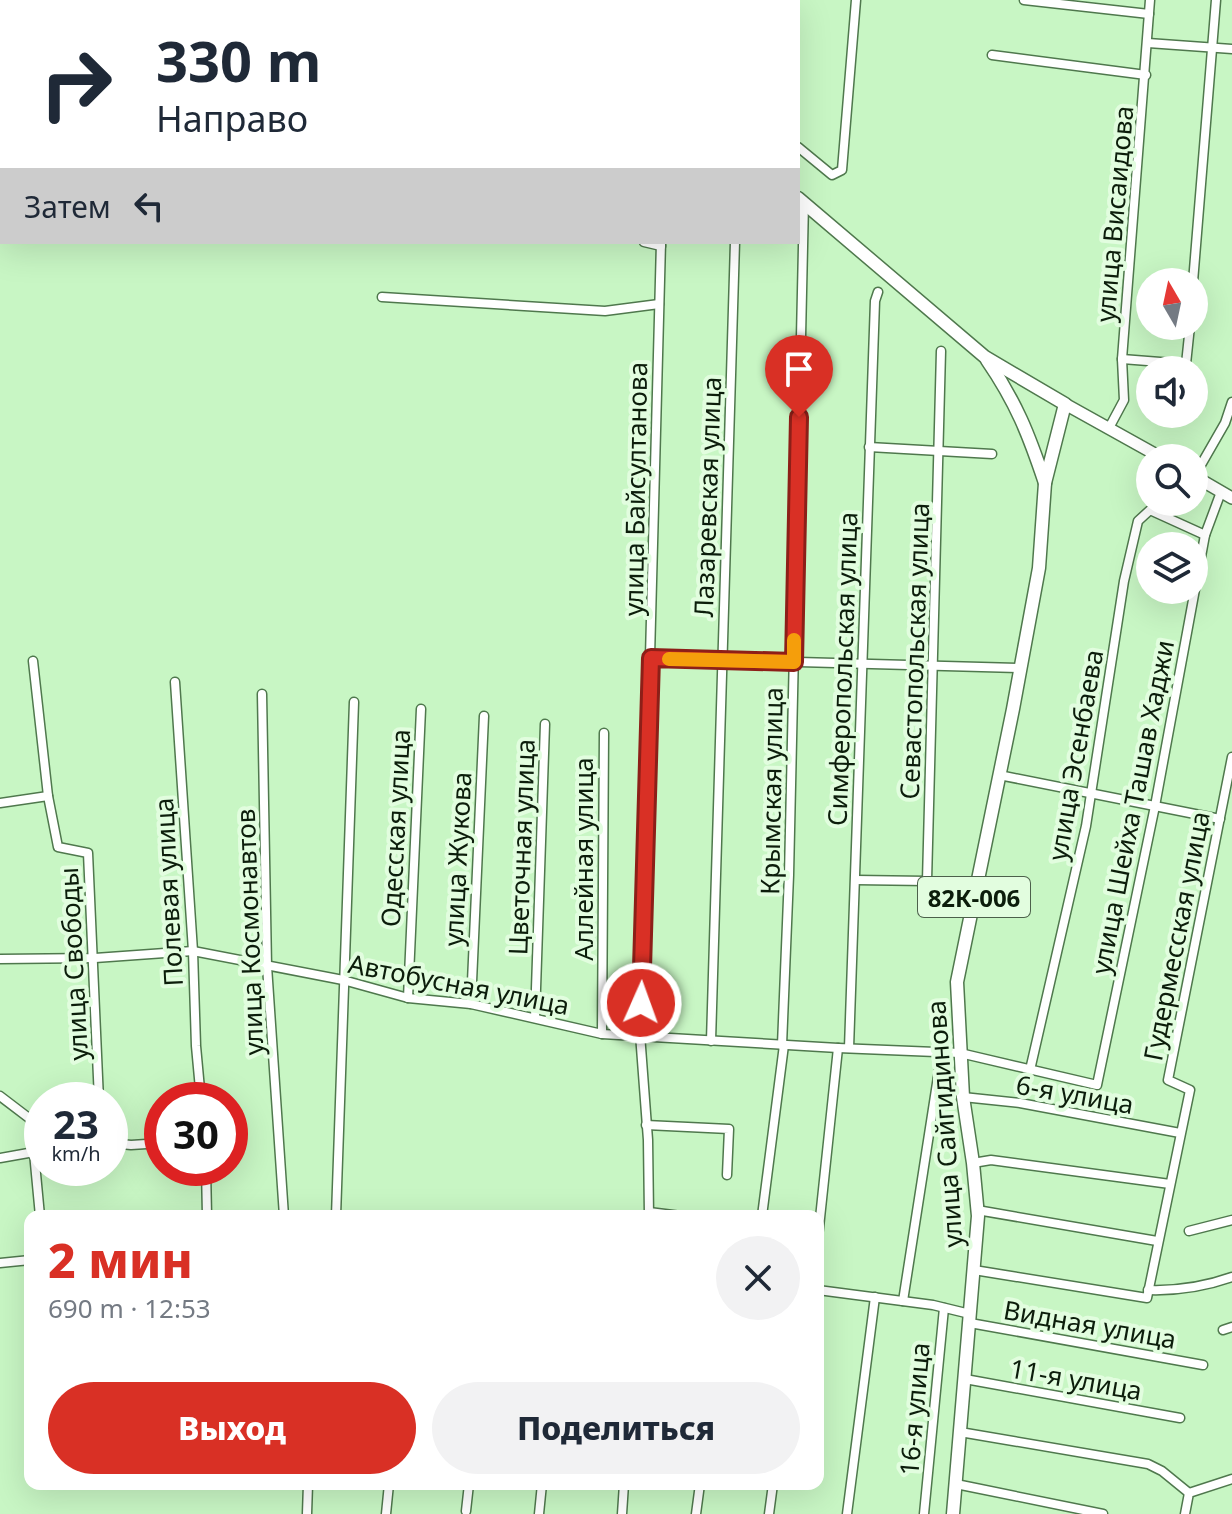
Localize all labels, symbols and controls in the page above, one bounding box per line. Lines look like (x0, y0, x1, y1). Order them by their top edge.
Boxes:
text: 330 m (156, 22, 321, 98)
icon: right (24, 32, 128, 136)
text: Направо (156, 94, 308, 143)
street label: улица Висаидова (1087, 104, 1141, 324)
icon: left (127, 184, 171, 228)
text: Затем (24, 186, 111, 227)
north arrow (1136, 268, 1208, 340)
map controls (1136, 268, 1208, 604)
pin (765, 335, 833, 417)
icon: arrive (777, 347, 821, 391)
button: sound (1136, 356, 1208, 428)
street label: улица Байсултанова (615, 362, 655, 616)
street label: Лазаревская улица (685, 376, 729, 618)
button: search (1136, 444, 1208, 516)
street label: Севастопольская улица (891, 502, 937, 800)
street label: Симферопольская улица (819, 511, 865, 827)
button: layers (1136, 532, 1208, 604)
street label: улица Шейха Ташав Хаджи (1082, 637, 1182, 977)
street label: улица Эсенбаева (1039, 647, 1111, 863)
street label: Крымская улица (751, 687, 791, 895)
street label: Одесская улица (372, 728, 418, 928)
street label: Цветочная улица (499, 738, 543, 956)
street label: Аллейная улица (565, 757, 601, 961)
street label: улица Жукова (434, 771, 480, 947)
street label: Полевая улица (145, 797, 191, 987)
street label: улица Космонавтов (227, 808, 271, 1056)
street label: Гудермесская улица (1134, 808, 1218, 1064)
street label: улица Свободы (50, 866, 96, 1062)
road number: 82К-006 (918, 877, 1030, 917)
street label: Автобусная улица (346, 945, 572, 1023)
position arrow (599, 961, 683, 1045)
street label: улица Сайгидинова (917, 999, 971, 1249)
street label: 6-я улица (1013, 1066, 1137, 1122)
speed limit sign: 30 (144, 1082, 248, 1186)
text: 23 (53, 1096, 99, 1151)
text: km/h (51, 1140, 101, 1167)
text: 2 мин (48, 1227, 193, 1292)
button: close (716, 1236, 800, 1320)
text: 690 m · 12:53 (48, 1290, 211, 1326)
street label: Видная улица (1001, 1291, 1179, 1357)
street label: 16-я улица (890, 1341, 938, 1477)
street label: 11-я улица (1007, 1350, 1145, 1408)
button: Выход (48, 1382, 416, 1474)
button: Поделиться (432, 1382, 800, 1474)

